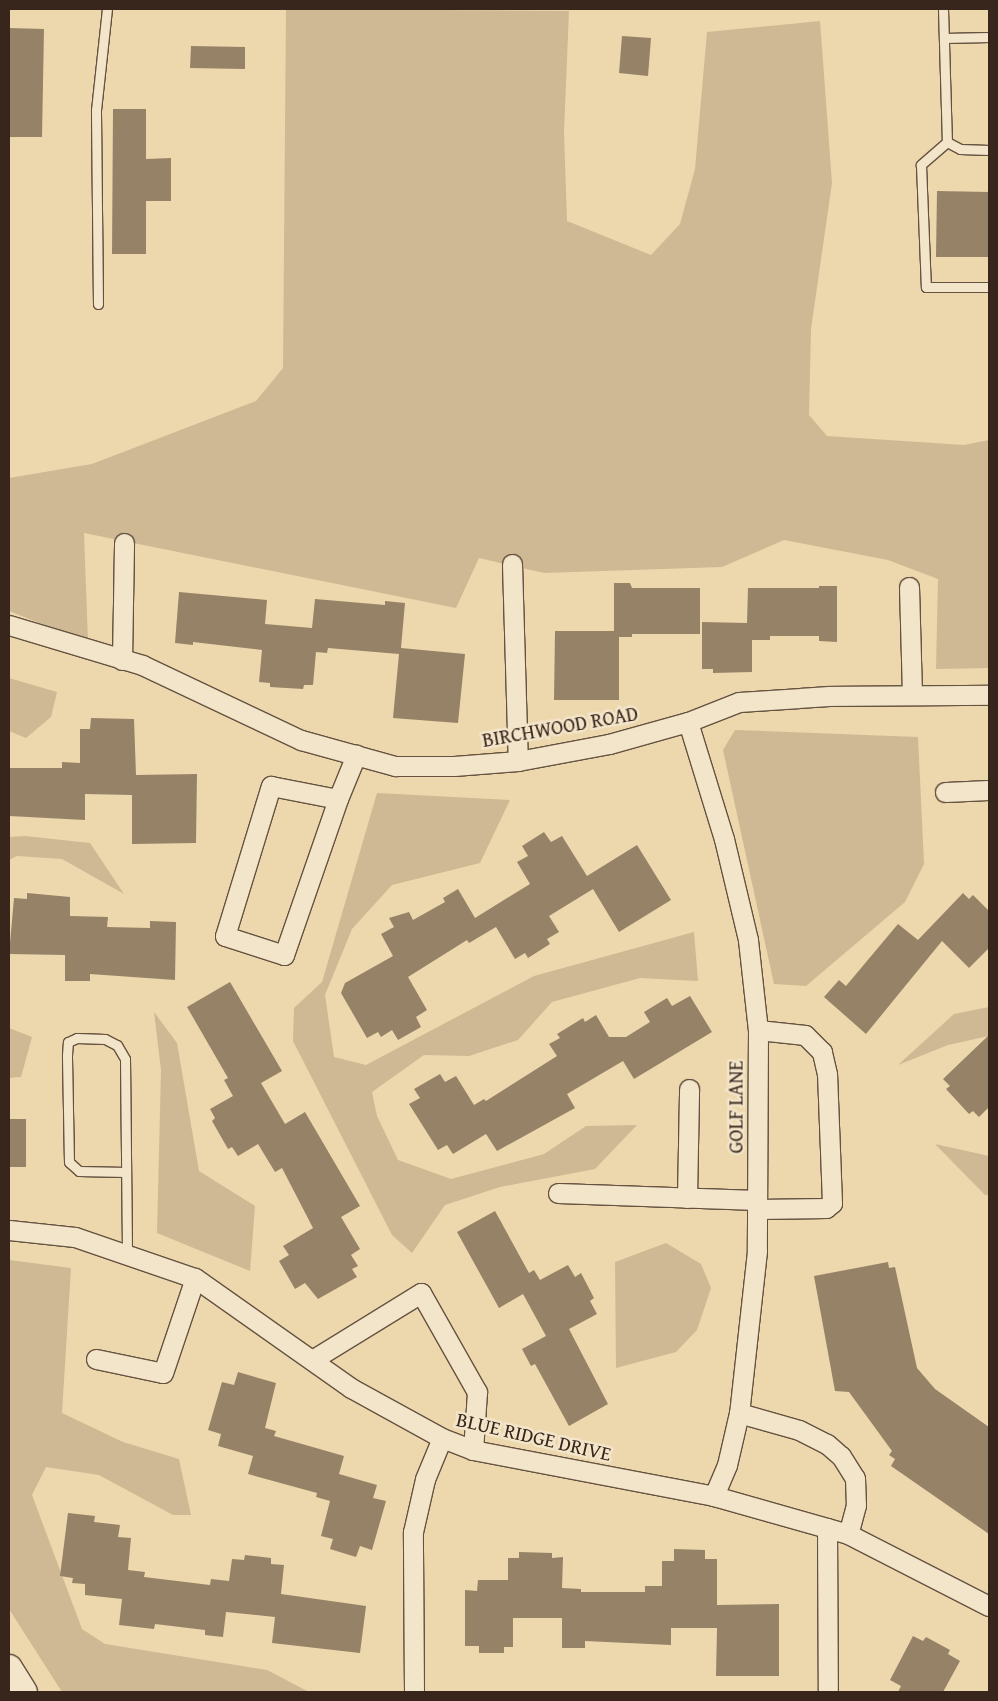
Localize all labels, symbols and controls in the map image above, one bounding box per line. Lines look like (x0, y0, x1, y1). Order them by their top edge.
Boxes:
street label: BIRCHWOOD ROAD (480, 700, 640, 752)
street label: GOLF LANE (723, 1061, 747, 1153)
street label: BLUE RIDGE DRIVE (454, 1407, 614, 1465)

